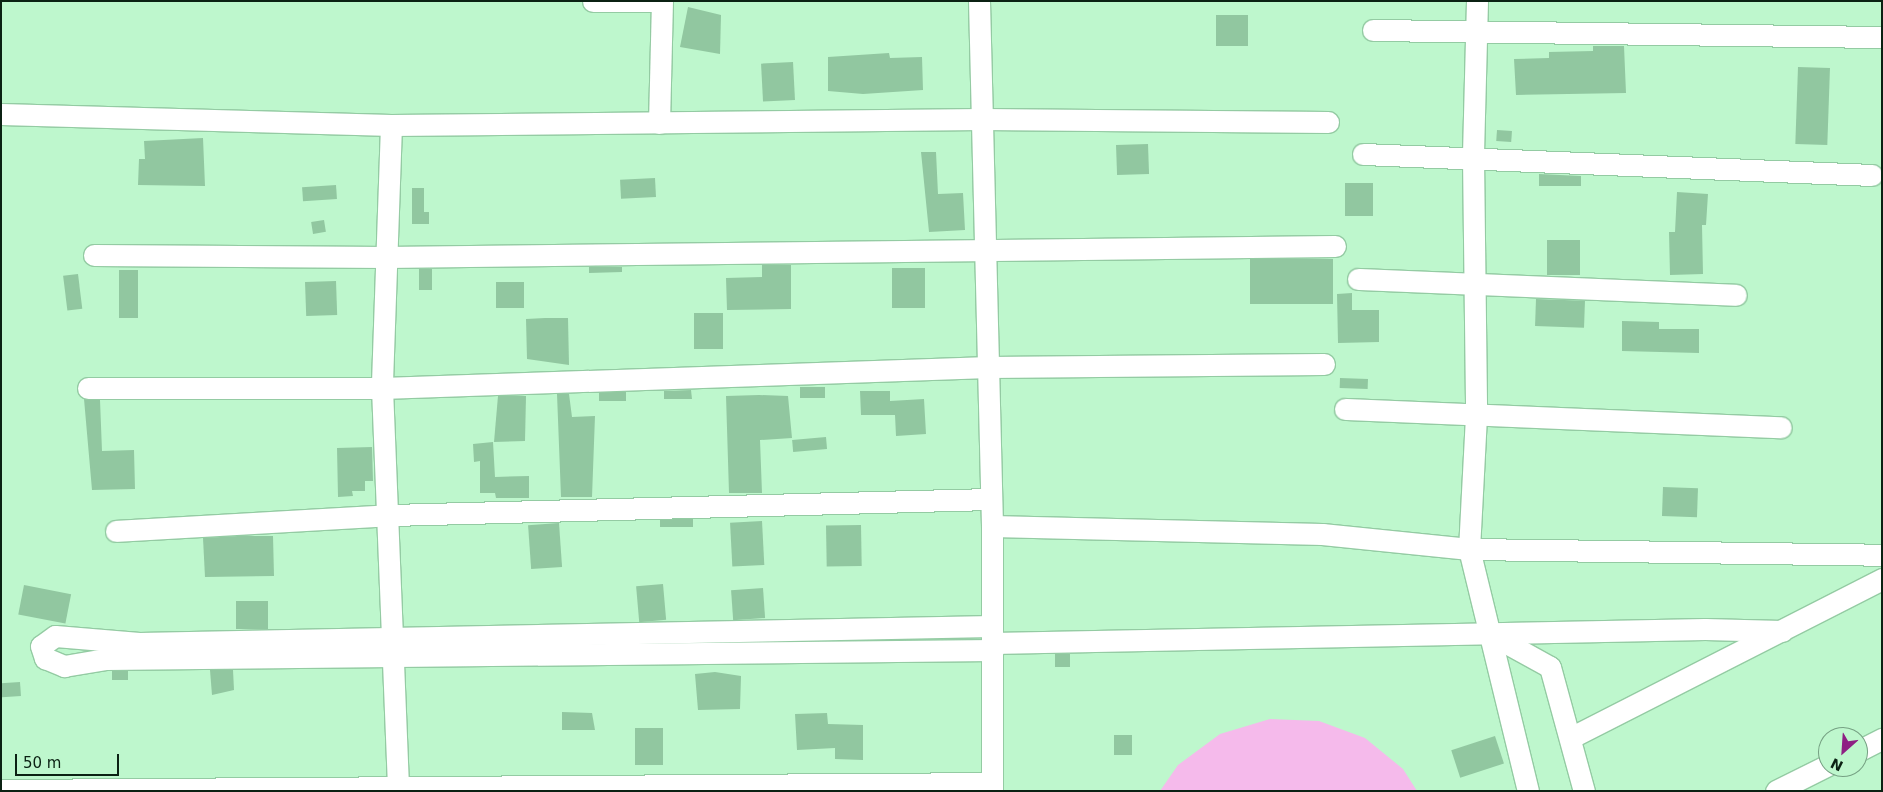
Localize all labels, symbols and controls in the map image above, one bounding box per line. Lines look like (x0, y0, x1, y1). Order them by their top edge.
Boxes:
north arrow (1818, 727, 1868, 777)
scale bar (18, 744, 121, 776)
text: 50 m (23, 754, 61, 772)
text: N (1828, 755, 1846, 774)

